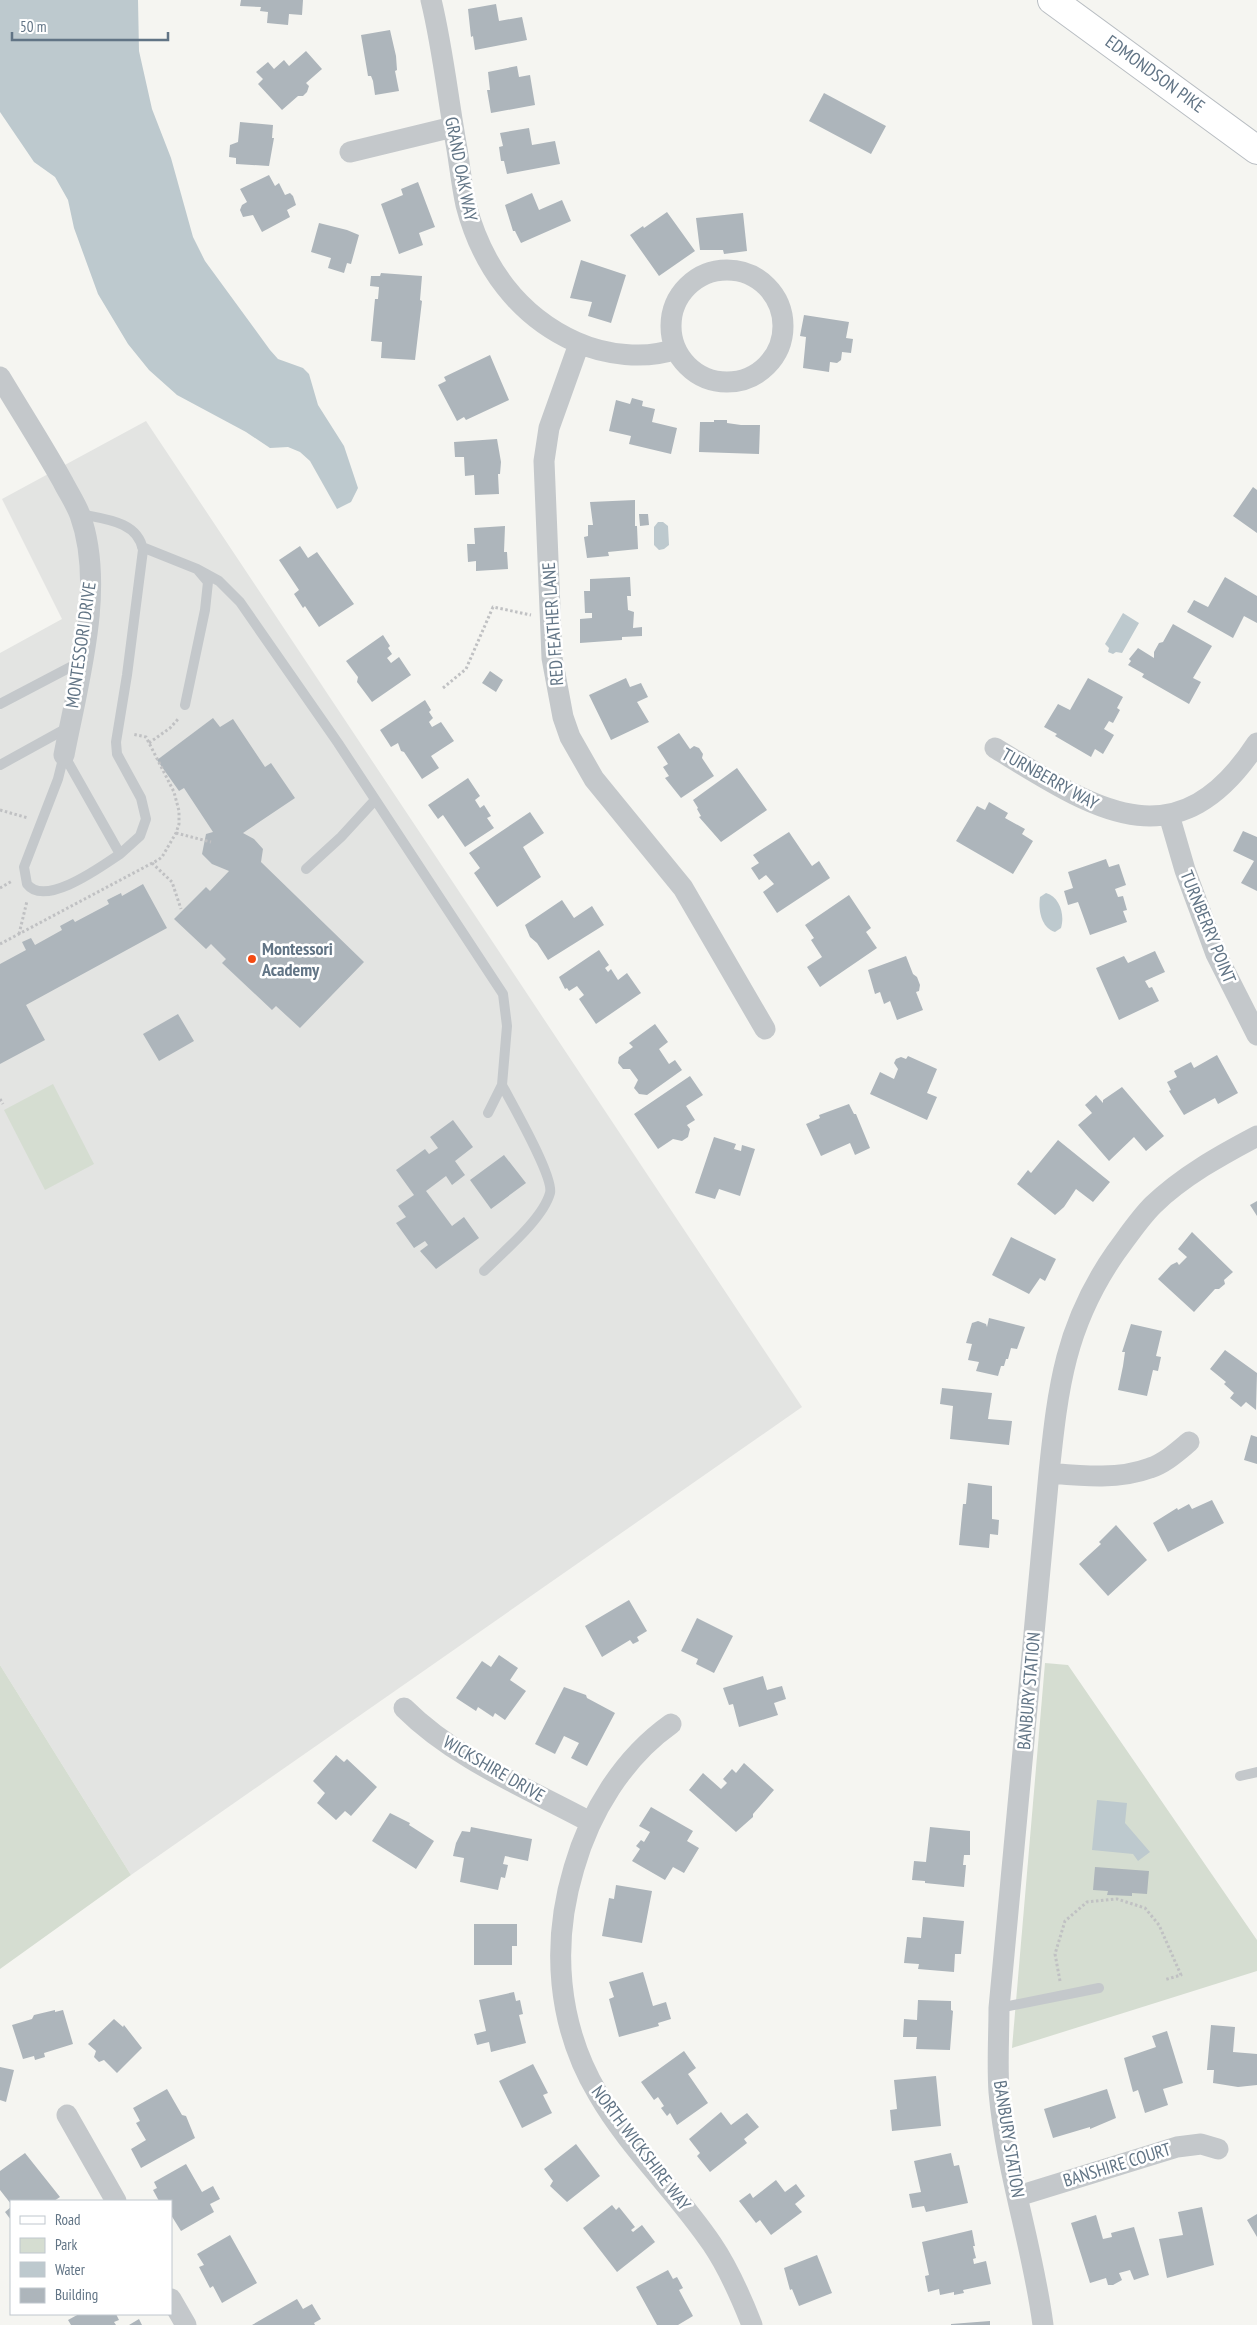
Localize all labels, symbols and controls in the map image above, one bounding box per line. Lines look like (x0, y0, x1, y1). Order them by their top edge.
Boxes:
scale bar (12, 10, 169, 42)
text: 50 m (20, 17, 46, 36)
street label: EDMONDSON PIKE (1101, 30, 1210, 117)
street label: GRAND OAK WAY (440, 115, 483, 224)
street label: RED FEATHER LANE (537, 562, 568, 687)
street label: MONTESSORI DRIVE (60, 580, 101, 709)
street label: TURNBERRY WAY (998, 743, 1103, 815)
street label: TURNBERRY POINT (1175, 867, 1242, 987)
place label: Montessori Academy (261, 937, 333, 981)
marker: Montessori Academy (246, 953, 258, 965)
street label: BANBURY STATION (1012, 1631, 1045, 1751)
street label: WICKSHIRE DRIVE (439, 1730, 549, 1807)
street label: BANBURY STATION (989, 2079, 1030, 2199)
street label: NORTH WICKSHIRE WAY (587, 2081, 696, 2215)
street label: BANSHIRE COURT (1060, 2137, 1173, 2192)
legend (10, 2200, 172, 2315)
text: Road (55, 2210, 81, 2229)
text: Park (55, 2235, 77, 2254)
text: Water (55, 2260, 86, 2279)
text: Building (55, 2285, 98, 2304)

